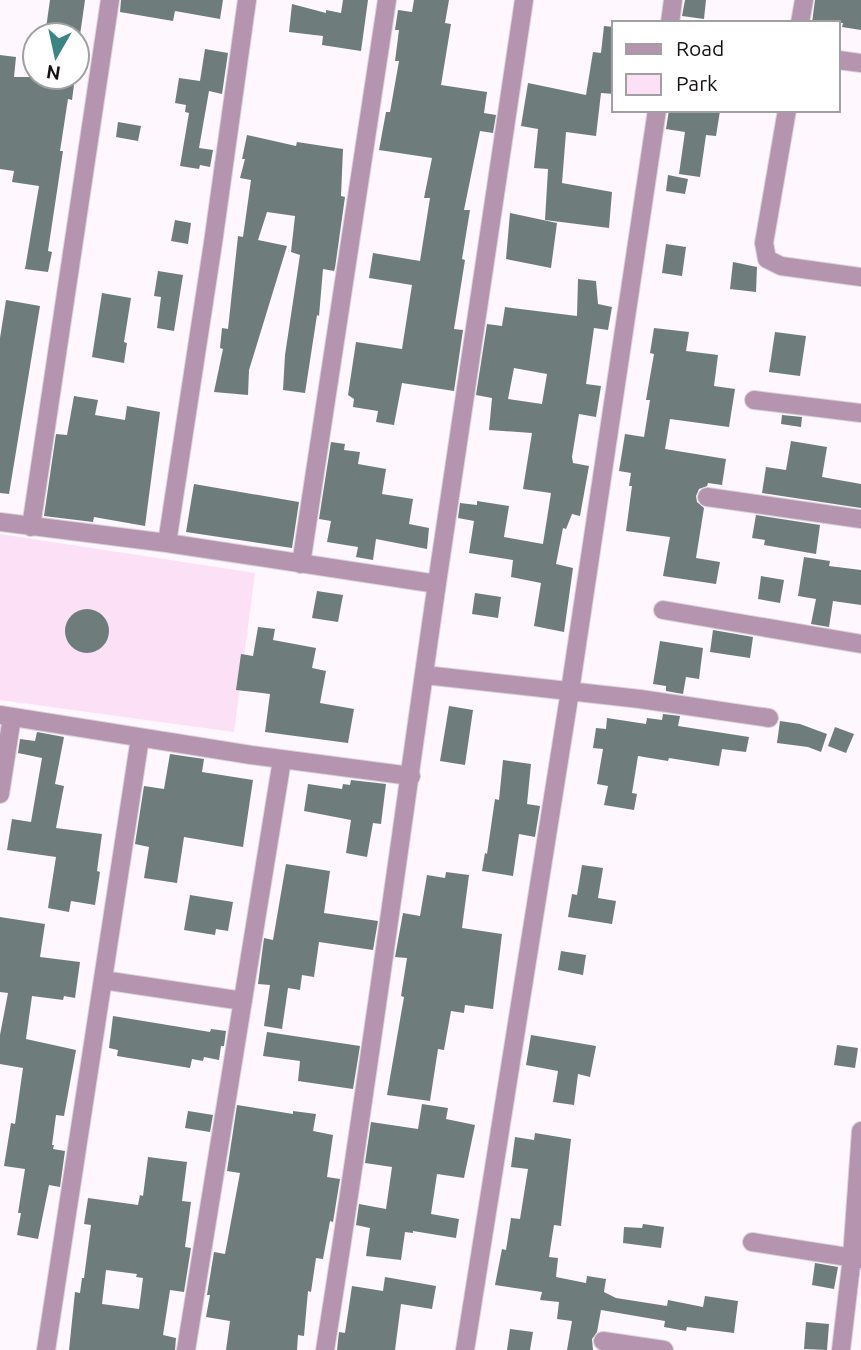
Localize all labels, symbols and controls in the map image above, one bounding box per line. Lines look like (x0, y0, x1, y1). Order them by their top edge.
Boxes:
north arrow (21, 21, 91, 91)
legend (612, 21, 840, 112)
text: Road (676, 36, 724, 60)
text: N (45, 61, 62, 85)
text: Park (676, 71, 718, 95)

